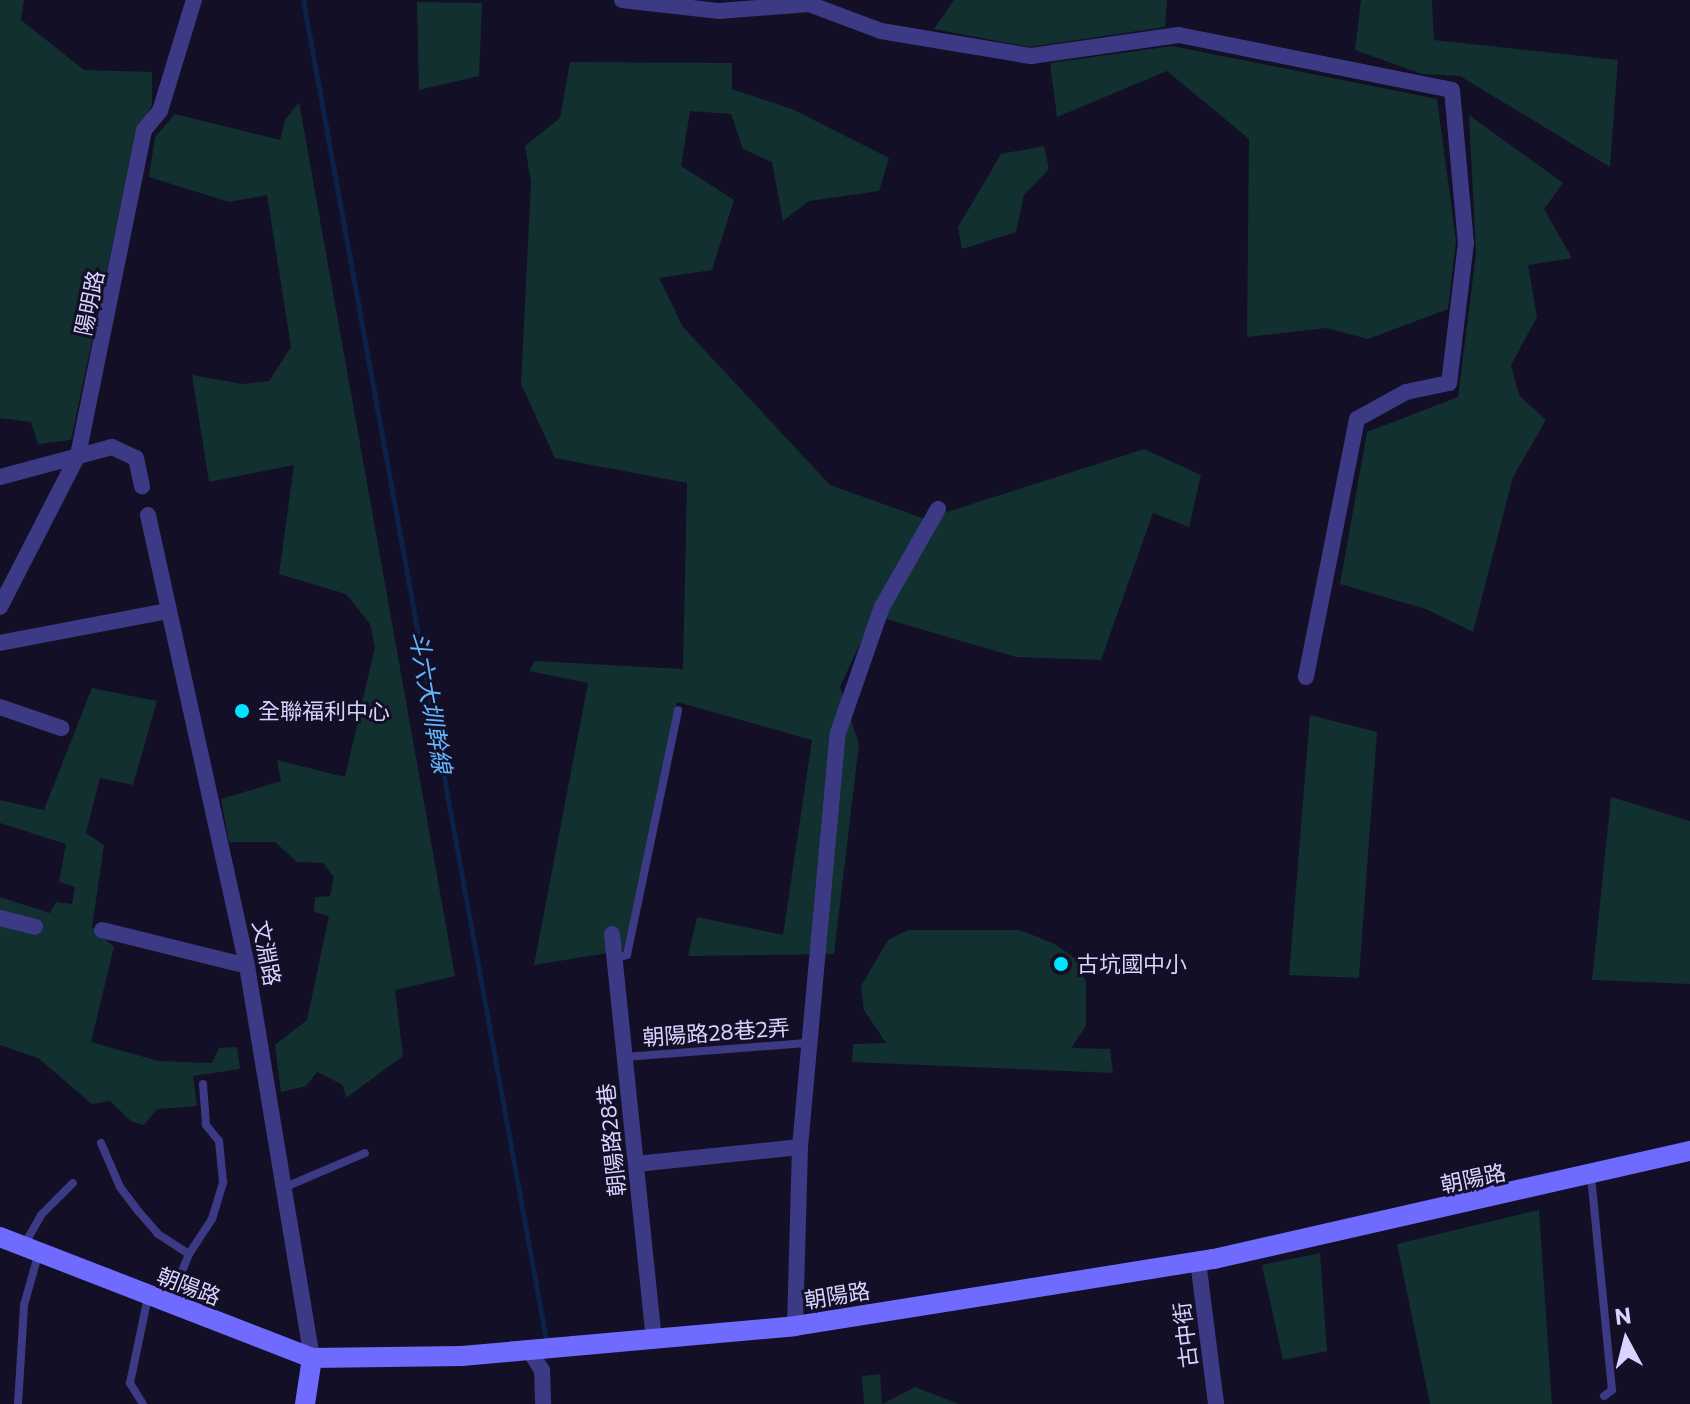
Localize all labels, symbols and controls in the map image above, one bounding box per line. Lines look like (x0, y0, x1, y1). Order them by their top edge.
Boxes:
street label: 陽明路 (69, 268, 109, 338)
water label: 斗六大圳幹線 (404, 629, 458, 775)
place label: 全聯福利中心 (258, 698, 390, 724)
marker: 全聯福利中心 (233, 702, 251, 720)
street label: 文淵路 (248, 918, 286, 988)
place label: 古坑國中小 (1077, 951, 1187, 977)
marker: 古坑國中小 (1052, 955, 1070, 973)
street label: 朝陽路28巷2弄 (641, 1014, 791, 1050)
street label: 朝陽路28巷 (592, 1082, 630, 1198)
street label: 朝陽路 (1438, 1158, 1508, 1198)
street label: 朝陽路 (153, 1262, 225, 1310)
street label: 朝陽路 (802, 1277, 872, 1313)
north arrow (1586, 1300, 1666, 1380)
street label: 古中街 (1168, 1301, 1202, 1369)
text: N (1613, 1301, 1633, 1330)

